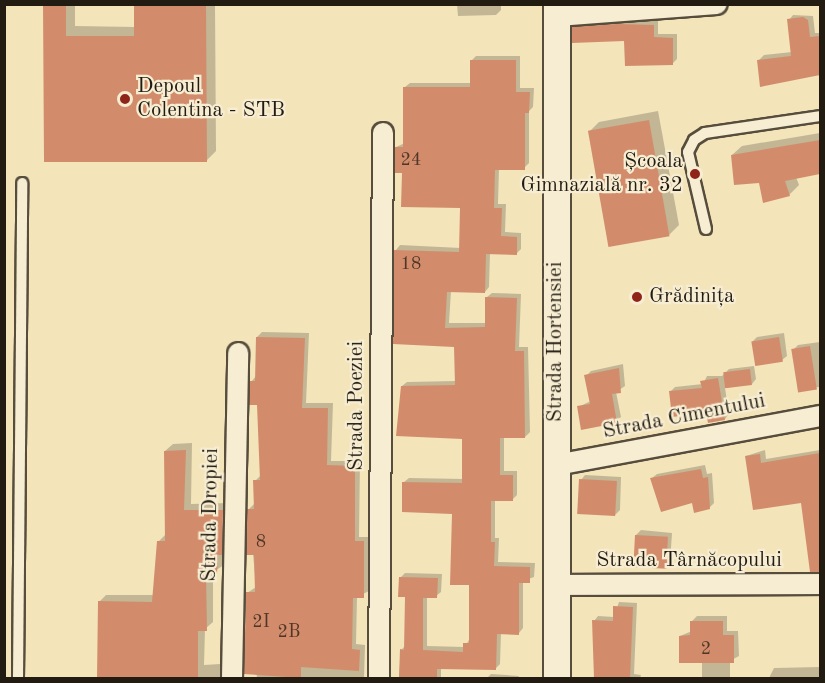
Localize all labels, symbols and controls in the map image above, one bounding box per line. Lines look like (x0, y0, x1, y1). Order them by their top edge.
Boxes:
place label: Depoul Colentina - STB (137, 74, 285, 124)
marker: Depoul Colentina - STB (118, 92, 132, 106)
house number: 24 (401, 149, 421, 171)
place label: Școala Gimnazială nr. 32 (521, 149, 683, 199)
marker: Școala Gimnazială nr. 32 (688, 167, 702, 181)
house number: 18 (401, 253, 421, 275)
street label: Strada Hortensiei (543, 262, 569, 422)
place label: Grădinița (649, 284, 734, 310)
marker: Grădinița (630, 290, 644, 304)
street label: Strada Poeziei (344, 341, 370, 471)
street label: Strada Cimentului (601, 389, 767, 445)
street label: Strada Dropiei (197, 448, 225, 582)
house number: 8 (256, 531, 266, 553)
street label: Strada Târnăcopului (596, 548, 782, 574)
house number: 2I (252, 611, 270, 633)
house number: 2B (278, 621, 300, 643)
house number: 2 (701, 638, 711, 660)

